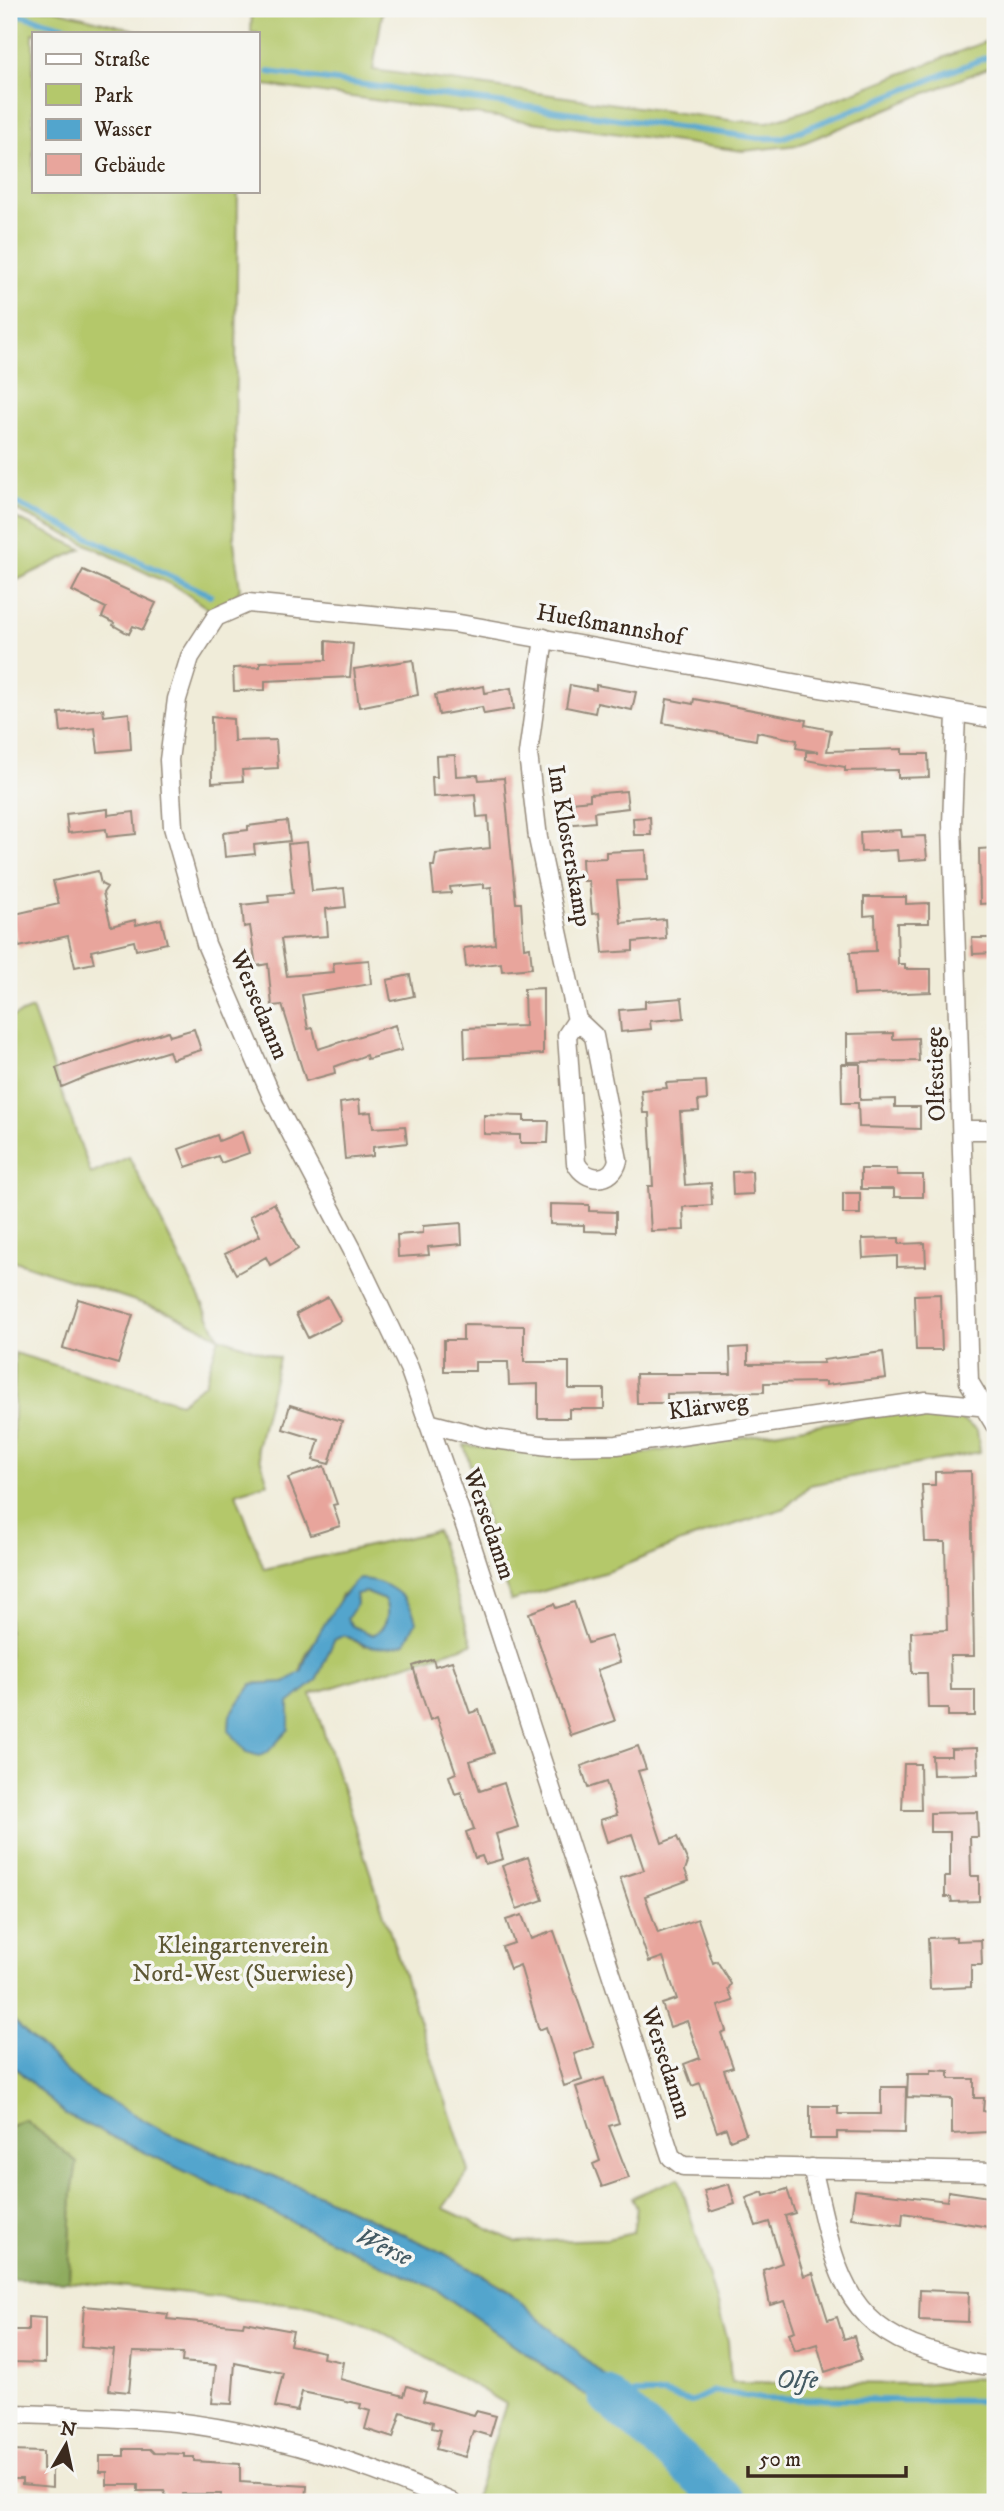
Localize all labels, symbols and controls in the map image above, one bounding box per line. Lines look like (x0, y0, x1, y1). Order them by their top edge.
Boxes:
legend (32, 32, 259, 192)
text: Straße (94, 47, 150, 73)
text: Park (94, 83, 134, 109)
text: Wasser (93, 117, 152, 143)
text: Gebäude (94, 153, 166, 179)
street label: Hueßmannshof (534, 597, 689, 653)
street label: Im Klosterskamp (540, 763, 598, 929)
street label: Wersedamm (222, 945, 295, 1064)
street label: Olfestiege (919, 1026, 953, 1122)
street label: Klärweg (666, 1387, 750, 1427)
street label: Wersedamm (456, 1463, 522, 1584)
park label: Kleingartenverein Nord-West (Suerwiese) (132, 1931, 354, 1989)
street label: Wersedamm (634, 2002, 698, 2123)
water label: Werse (351, 2220, 418, 2275)
water label: Olfe (776, 2364, 819, 2397)
north arrow (32, 2410, 102, 2480)
text: N (59, 2417, 78, 2442)
scale bar (748, 2434, 906, 2478)
text: 50 m (759, 2447, 801, 2473)

